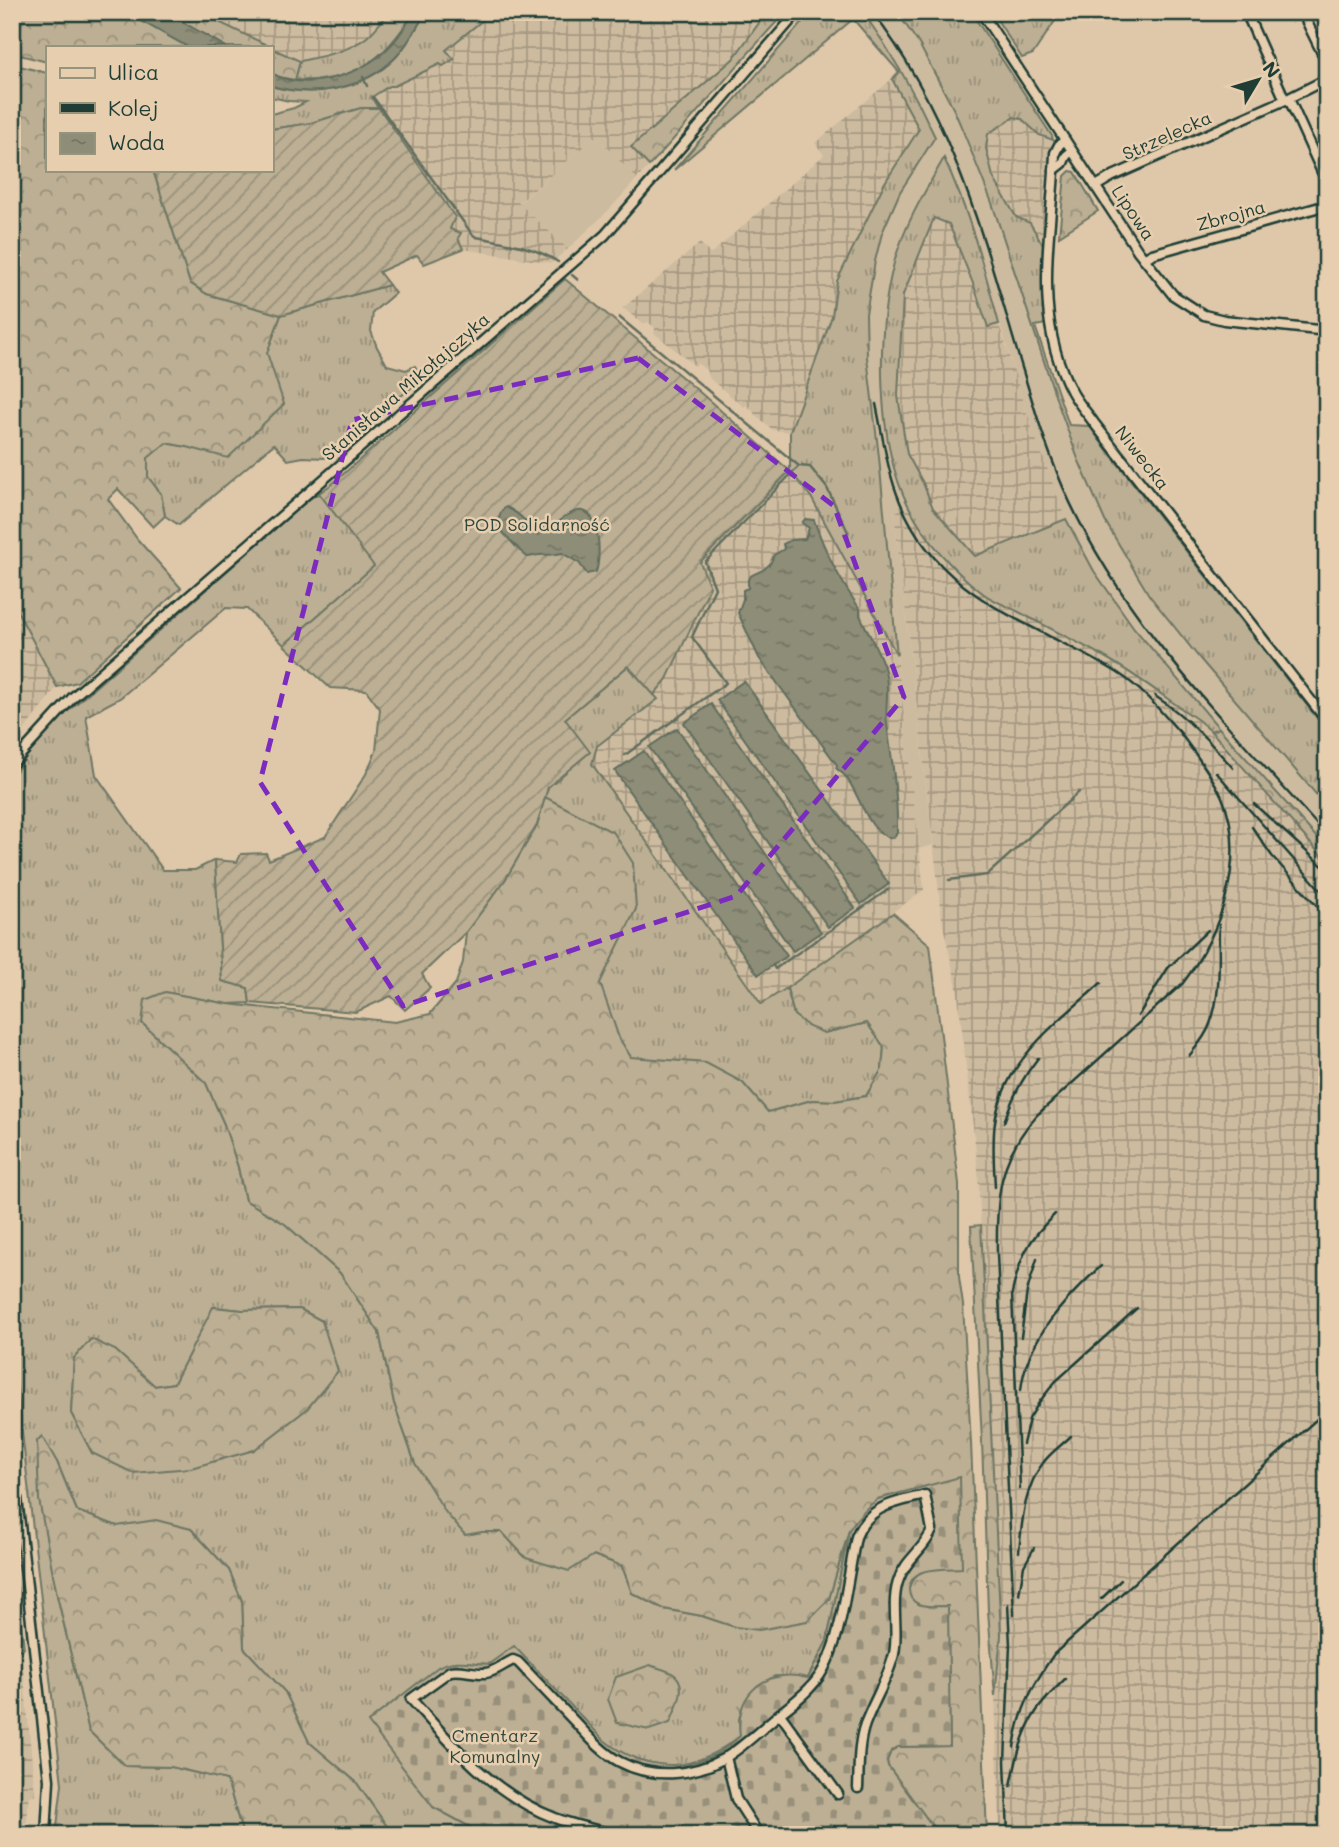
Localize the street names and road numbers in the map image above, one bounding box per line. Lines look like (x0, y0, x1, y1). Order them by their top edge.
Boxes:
street label: Strzelecka (1118, 105, 1215, 165)
street label: Lipowa (1107, 180, 1161, 245)
street label: Zbrojna (1194, 194, 1268, 236)
street label: Stanisława Mikołajczyka (316, 307, 494, 466)
street label: Niwecka (1110, 420, 1175, 494)

